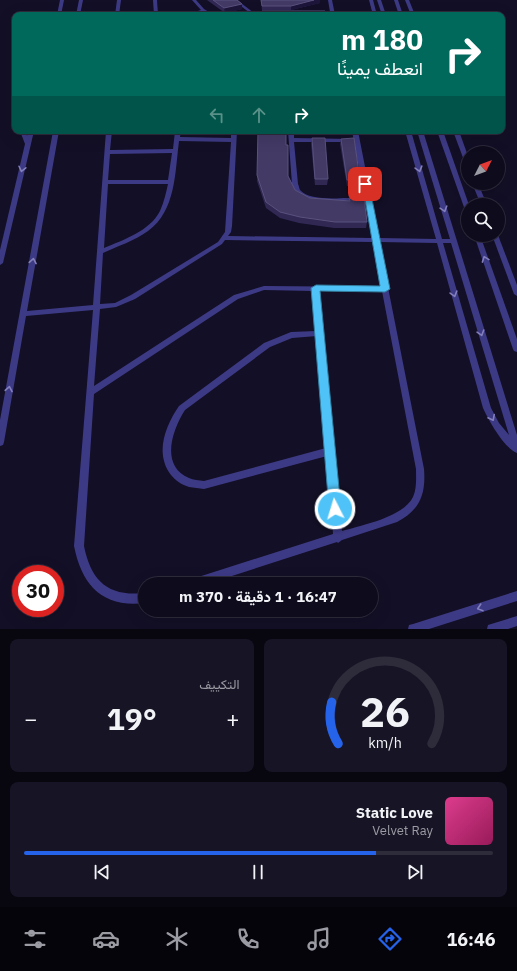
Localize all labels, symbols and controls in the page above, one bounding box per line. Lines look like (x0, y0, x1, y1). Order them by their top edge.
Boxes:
text: 180 m (341, 21, 423, 58)
icon: right (437, 28, 489, 80)
text: انعطف يمينًا (337, 57, 423, 80)
icon: left (206, 104, 228, 126)
icon: ahead (248, 104, 270, 126)
icon: right (290, 104, 312, 126)
north arrow (461, 146, 505, 190)
map controls (461, 146, 505, 242)
one-way arrow (414, 165, 423, 172)
one-way arrow (19, 166, 27, 172)
pin (348, 167, 382, 201)
icon: arrive (354, 173, 376, 195)
button: search (461, 198, 505, 242)
one-way arrow (439, 205, 447, 212)
one-way arrow (482, 256, 490, 263)
one-way arrow (28, 258, 36, 265)
one-way arrow (449, 290, 458, 297)
one-way arrow (477, 329, 485, 336)
one-way arrow (5, 386, 13, 393)
one-way arrow (487, 414, 494, 421)
position arrow (314, 488, 356, 530)
speed limit sign: 30 (12, 565, 64, 617)
text: 16:47 · 1 دقيقة · 370 m (179, 587, 337, 606)
one-way arrow (476, 603, 483, 612)
text: التكييف (199, 676, 240, 693)
text: 26 (360, 683, 410, 737)
text: 19° (107, 699, 157, 738)
text: − (24, 704, 37, 733)
text: + (226, 704, 239, 733)
text: km/h (368, 732, 402, 751)
text: Static Love (356, 803, 433, 822)
text: Velvet Ray (372, 822, 433, 839)
icon: previous (91, 861, 113, 883)
icon: pause (247, 861, 269, 883)
icon: next (404, 861, 426, 883)
icon: filters (21, 925, 49, 953)
icon: car (92, 925, 120, 953)
icon: climate (163, 925, 191, 953)
icon: phone (234, 925, 262, 953)
icon: music (305, 925, 333, 953)
icon: directions (376, 925, 404, 953)
text: 16:46 (446, 928, 496, 951)

